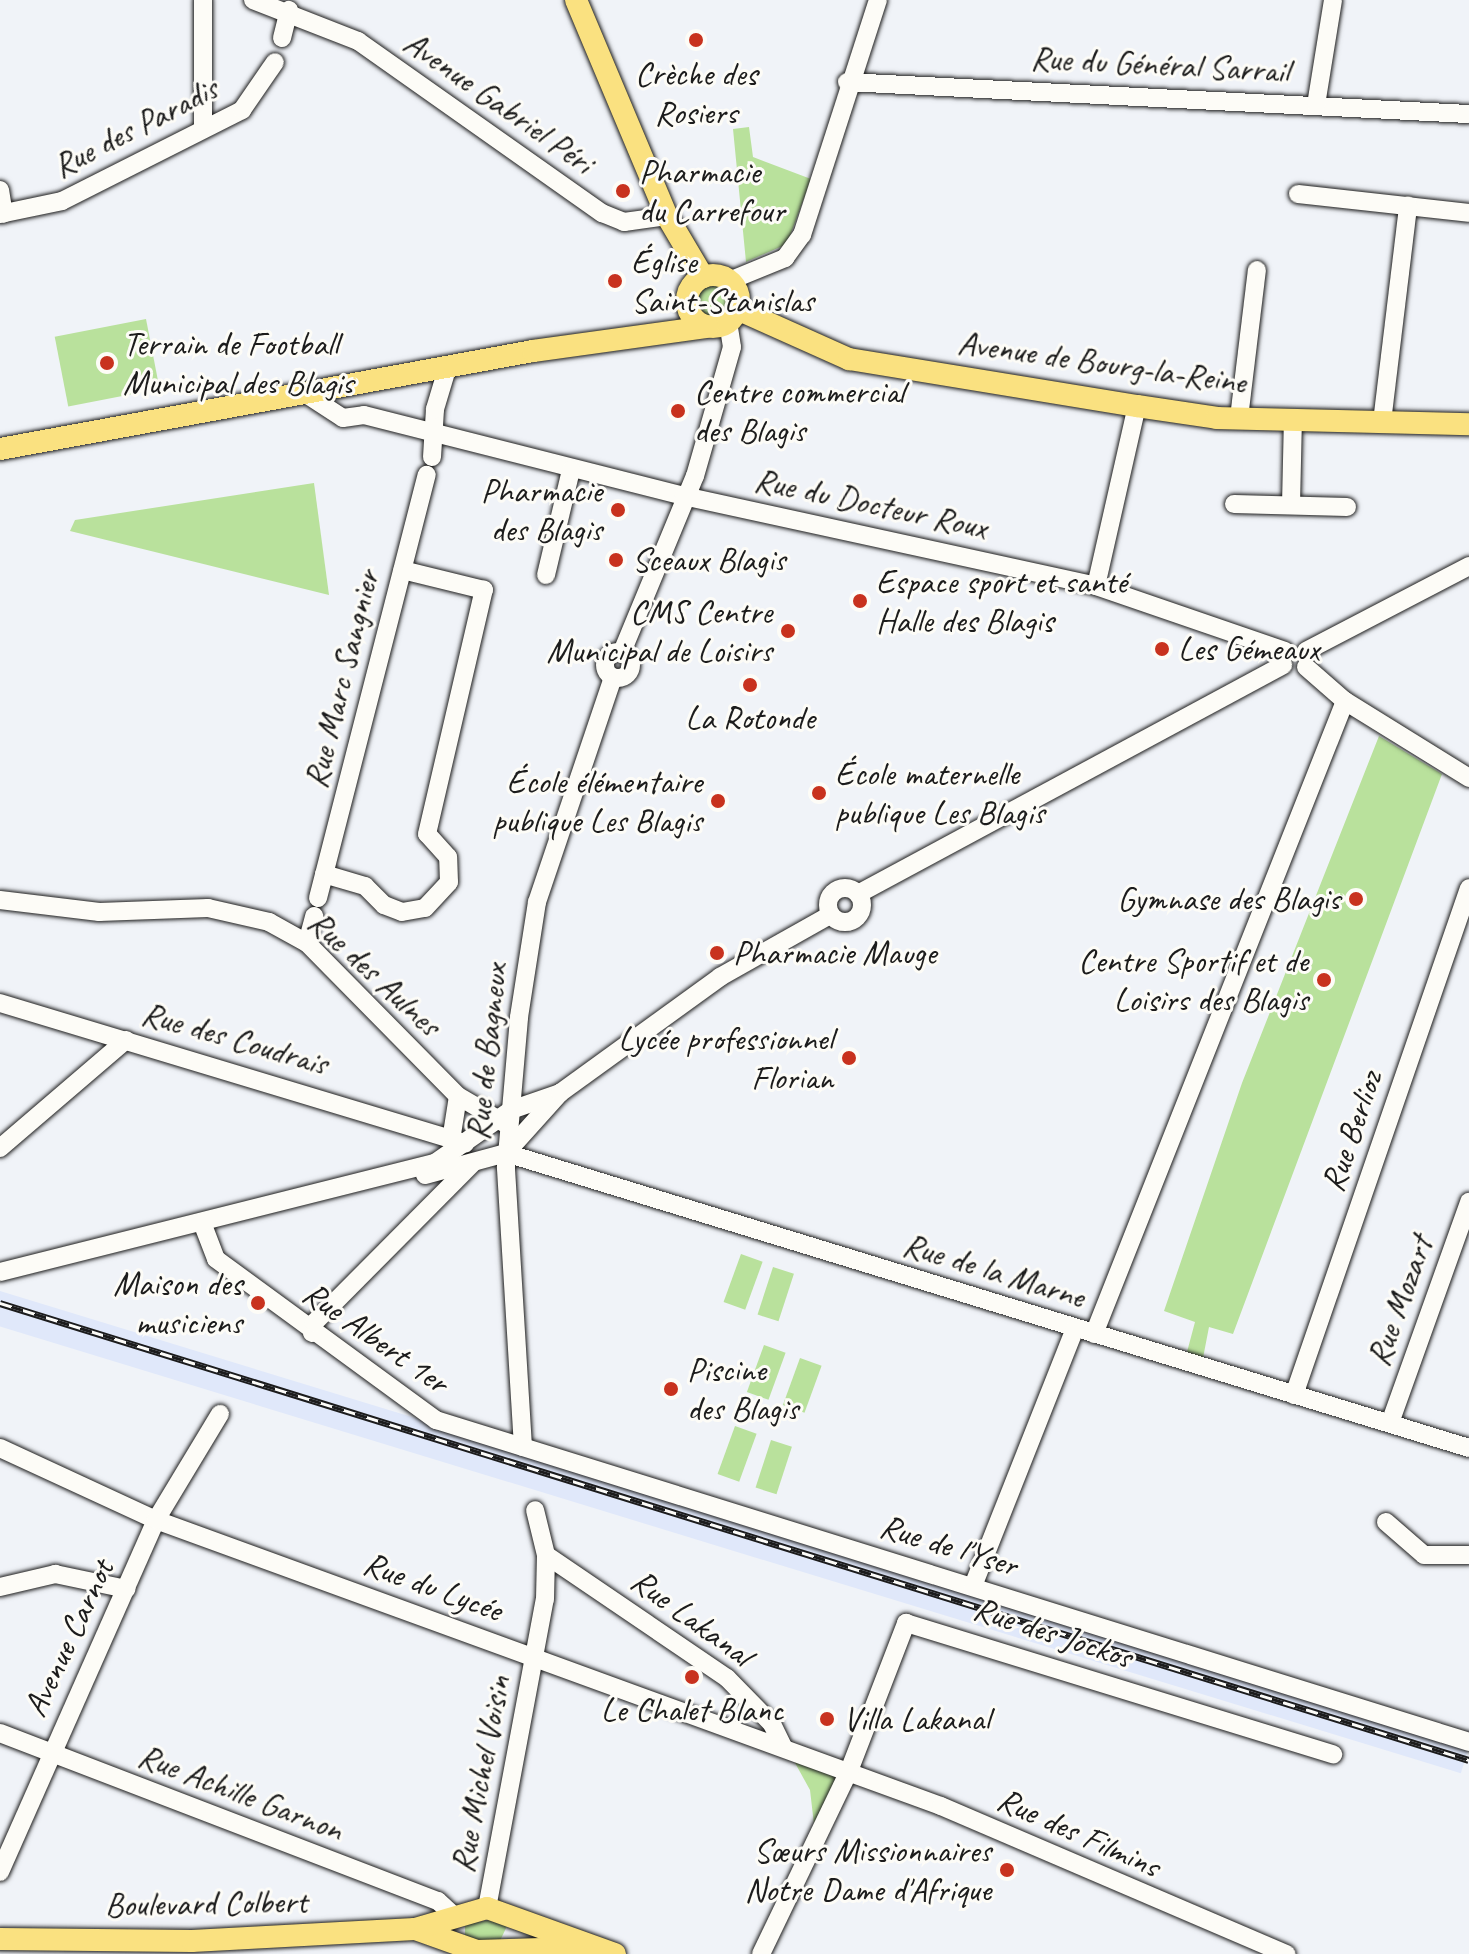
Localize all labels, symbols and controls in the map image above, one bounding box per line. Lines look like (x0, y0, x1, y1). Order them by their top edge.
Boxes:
street label: Avenue Gabriel Péri (396, 22, 602, 182)
marker: Crèche des Rosiers (687, 31, 705, 49)
street label: Rue du Général Sarrail (1030, 37, 1290, 91)
place label: Crèche des Rosiers (635, 53, 757, 132)
street label: Rue des Paradis (46, 68, 224, 186)
place label: Pharmacie du Carrefour (639, 151, 786, 230)
marker: Pharmacie du Carrefour (614, 182, 632, 200)
place label: Église Saint-Stanislas (631, 241, 814, 320)
marker: Église Saint-Stanislas (606, 272, 624, 290)
street label: Avenue de Bourg-la-Reine (956, 322, 1248, 402)
place label: Terrain de Football Municipal des Blagis (123, 323, 354, 402)
marker: Terrain de Football Municipal des Blagis (98, 354, 116, 372)
place label: Centre commercial des Blagis (694, 371, 905, 450)
marker: Centre commercial des Blagis (669, 402, 687, 420)
street label: Rue du Docteur Roux (751, 458, 991, 548)
place label: Pharmacie des Blagis (481, 470, 602, 550)
marker: Pharmacie des Blagis (609, 501, 627, 519)
place label: Sceaux Blagis (632, 540, 786, 580)
marker: Sceaux Blagis (607, 551, 625, 569)
place label: Espace sport et santé Halle des Blagis (876, 561, 1128, 640)
street label: Rue Marc Sangnier (294, 565, 388, 793)
place label: CMS Centre Municipal de Loisirs (546, 591, 772, 670)
marker: Espace sport et santé Halle des Blagis (851, 592, 869, 610)
marker: CMS Centre Municipal de Loisirs (779, 622, 797, 640)
place label: Les Gémeaux (1178, 629, 1319, 669)
marker: Les Gémeaux (1153, 640, 1171, 658)
marker: La Rotonde (741, 676, 759, 694)
place label: La Rotonde (685, 698, 815, 738)
place label: École maternelle publique Les Blagis (835, 753, 1046, 832)
place label: École élémentaire publique Les Blagis (491, 761, 702, 840)
marker: École maternelle publique Les Blagis (810, 784, 828, 802)
marker: École élémentaire publique Les Blagis (709, 792, 727, 810)
place label: Gymnase des Blagis (1117, 879, 1340, 919)
marker: Gymnase des Blagis (1347, 890, 1365, 908)
street label: Rue des Aulnes (300, 901, 450, 1045)
place label: Pharmacie Mauge (733, 933, 937, 973)
place label: Centre Sportif et de Loisirs des Blagis (1079, 940, 1308, 1020)
marker: Pharmacie Mauge (708, 944, 726, 962)
street label: Rue de Bagneux (456, 962, 516, 1142)
marker: Centre Sportif et de Loisirs des Blagis (1315, 971, 1333, 989)
street label: Rue des Coudrais (137, 992, 333, 1084)
place label: Lycée professionnel Florian (618, 1018, 833, 1098)
marker: Lycée professionnel Florian (840, 1049, 858, 1067)
street label: Rue Berlioz (1311, 1065, 1391, 1197)
street label: Rue de la Marne (898, 1223, 1090, 1317)
street label: Rue Mozart (1357, 1231, 1441, 1371)
place label: Maison des musiciens (113, 1263, 242, 1342)
street label: Rue Albert 1er (295, 1272, 457, 1402)
marker: Maison des musiciens (249, 1294, 267, 1312)
place label: Piscine des Blagis (687, 1349, 800, 1428)
marker: Piscine des Blagis (662, 1380, 680, 1398)
street label: Rue de l'Yser (875, 1505, 1023, 1585)
street label: Rue du Lycée (359, 1542, 507, 1630)
street label: Avenue Carnot (14, 1553, 122, 1723)
street label: Rue Lakanal (624, 1560, 760, 1674)
street label: Rue des Jockos (969, 1587, 1137, 1677)
marker: Le Chalet Blanc (683, 1668, 701, 1686)
street label: Rue Michel Voisin (441, 1672, 519, 1876)
place label: Le Chalet Blanc (600, 1690, 784, 1730)
place label: Villa Lakanal (843, 1699, 990, 1739)
marker: Villa Lakanal (818, 1710, 836, 1728)
street label: Rue Achille Garnon (132, 1734, 350, 1850)
street label: Rue des Filmins (991, 1778, 1167, 1886)
place label: Sœurs Missionnaires Notre Dame d'Afrique (744, 1830, 991, 1910)
marker: Sœurs Missionnaires Notre Dame d'Afrique (998, 1861, 1016, 1879)
street label: Boulevard Colbert (105, 1881, 307, 1925)

